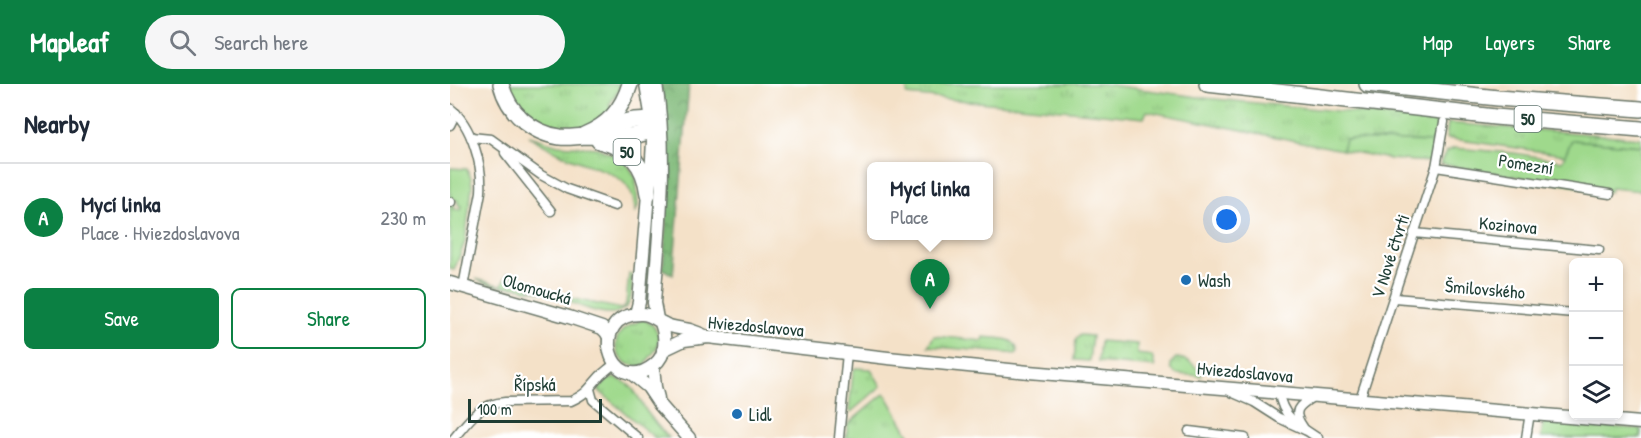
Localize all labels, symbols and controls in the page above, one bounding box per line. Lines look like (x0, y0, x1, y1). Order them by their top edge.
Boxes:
search box (145, 15, 565, 69)
text: Mapleaf (30, 23, 109, 61)
icon: search (166, 26, 199, 59)
text: Search here (214, 27, 308, 57)
text: Map (1423, 28, 1452, 57)
text: Layers (1485, 28, 1535, 57)
text: Share (1568, 28, 1611, 57)
text: Nearby (24, 106, 90, 141)
road number: 50 (1514, 106, 1542, 132)
road number: 50 (614, 139, 640, 165)
street label: Pomezní (1497, 147, 1555, 181)
popup (867, 162, 993, 240)
text: Mycí linka (890, 173, 970, 203)
text: Mycí linka (81, 189, 160, 219)
text: Place (890, 203, 929, 230)
text: A (39, 204, 48, 231)
text: 230 m (381, 204, 426, 231)
your location (1212, 205, 1241, 234)
street label: Kozinova (1478, 210, 1538, 240)
street label: V Nové čtvrti (1365, 211, 1415, 301)
text: Place · Hviezdoslavova (81, 219, 240, 246)
map controls (1569, 258, 1623, 420)
button: + (1569, 258, 1623, 312)
pin: A (910, 260, 950, 309)
street label: Olomoucká (500, 267, 574, 311)
place label: Wash (1198, 268, 1231, 293)
marker: Wash (1179, 273, 1193, 287)
street label: Šmilovského (1444, 273, 1526, 305)
button: Save (24, 288, 219, 349)
button: Share (231, 288, 426, 349)
street label: Hviezdoslavova (707, 309, 805, 343)
button: − (1569, 312, 1623, 366)
street label: Hviezdoslavova (1196, 355, 1294, 389)
button: layers (1569, 366, 1623, 420)
street label: Řípská (514, 372, 556, 397)
scale bar (468, 396, 602, 424)
text: 100 m (477, 398, 512, 420)
place label: Lidl (749, 402, 772, 427)
marker: Lidl (730, 407, 744, 421)

